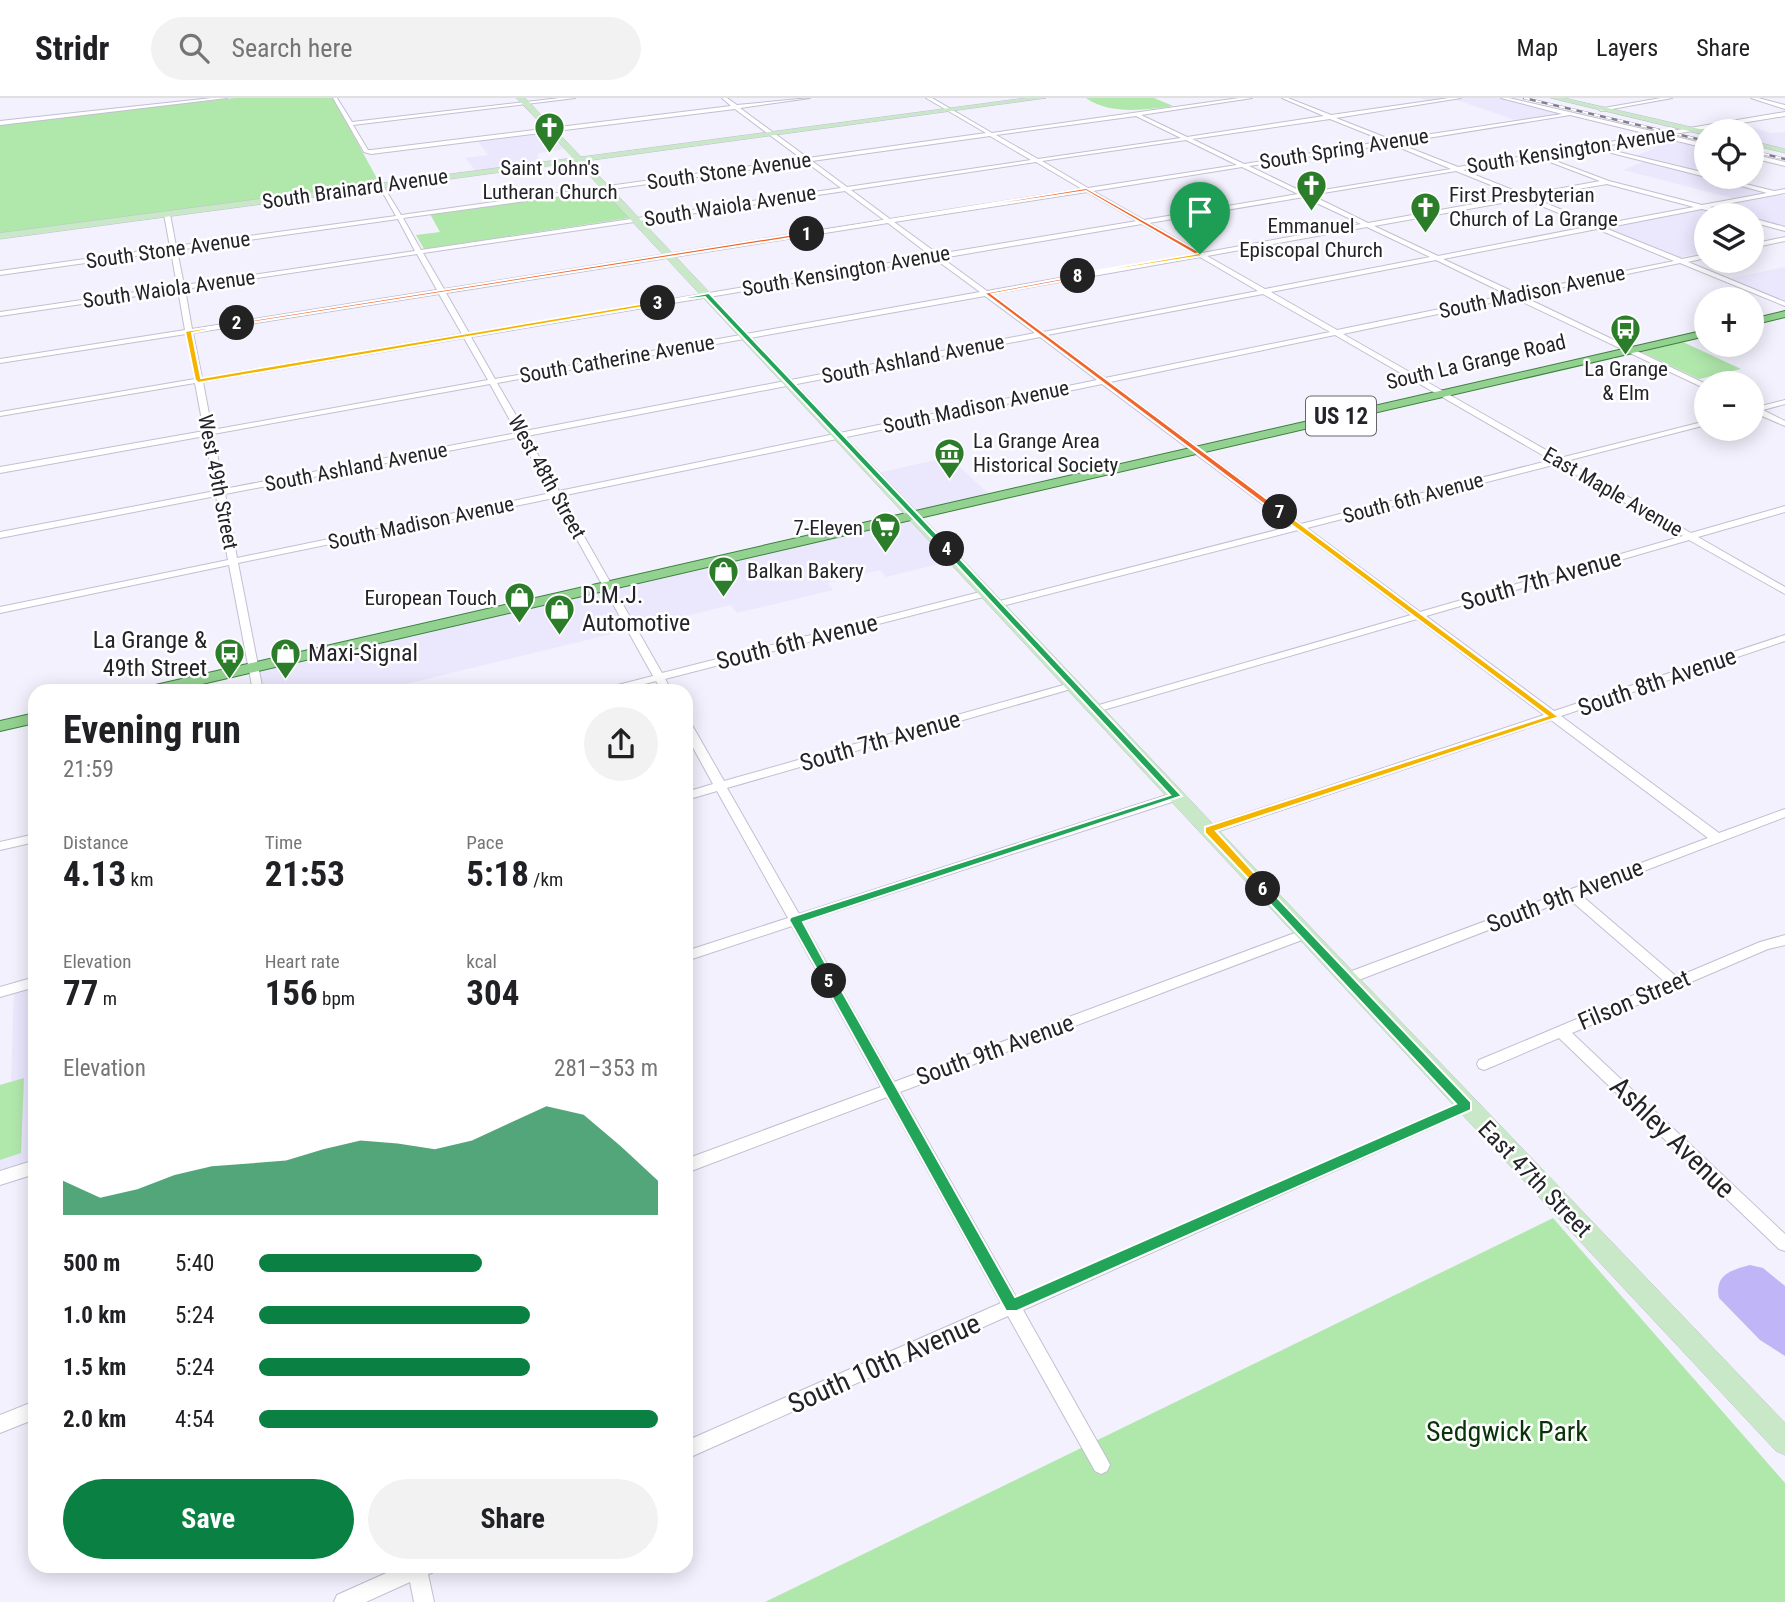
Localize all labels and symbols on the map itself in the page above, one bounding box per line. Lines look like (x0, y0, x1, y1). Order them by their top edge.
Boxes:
church icon: Saint John's Lutheran Church (533, 111, 567, 155)
street label: South Kensington Avenue (1465, 122, 1677, 178)
street label: South Spring Avenue (1258, 124, 1430, 174)
street label: South Stone Avenue (645, 148, 813, 194)
place label: Saint John's Lutheran Church (482, 156, 618, 204)
street label: South Brainard Avenue (261, 164, 450, 214)
church icon: Emmanuel Episcopal Church (1294, 169, 1328, 213)
street label: South Waiola Avenue (642, 181, 818, 231)
pin (1170, 182, 1230, 254)
place label: First Presbyterian Church of La Grange (1449, 183, 1618, 231)
church icon: First Presbyterian Church of La Grange (1409, 190, 1443, 234)
place label: Emmanuel Episcopal Church (1239, 214, 1383, 262)
pin: 1 (790, 216, 824, 252)
street label: South Stone Avenue (84, 227, 252, 273)
street label: South Kensington Avenue (740, 241, 952, 301)
pin: 8 (1060, 258, 1096, 294)
street label: South Madison Avenue (1437, 261, 1627, 323)
street label: South Waiola Avenue (81, 265, 257, 313)
pin: 3 (640, 286, 676, 320)
pin: 2 (219, 306, 254, 341)
bus stop icon: La Grange & Elm (1609, 312, 1643, 356)
street label: South Catherine Avenue (518, 330, 716, 388)
street label: South Ashland Avenue (820, 330, 1006, 388)
street label: South La Grange Road (1384, 330, 1568, 394)
place label: La Grange & Elm (1584, 357, 1668, 405)
street label: South Madison Avenue (881, 376, 1071, 438)
road number: US 12 (1306, 396, 1376, 436)
street label: West 48th Street (503, 411, 591, 543)
street label: West 49th Street (193, 412, 243, 552)
place label: La Grange Area Historical Society (973, 429, 1119, 477)
museum icon: La Grange Area Historical Society (933, 436, 967, 480)
street label: South Ashland Avenue (263, 438, 449, 496)
street label: East Maple Avenue (1539, 442, 1687, 542)
street label: South 6th Avenue (1340, 468, 1486, 528)
street label: South Madison Avenue (326, 492, 516, 554)
pin: 7 (1262, 494, 1298, 530)
supermarket icon: 7-Eleven (869, 511, 903, 555)
place label: 7-Eleven (794, 516, 863, 540)
pin: 4 (930, 532, 964, 566)
street label: South 7th Avenue (1458, 544, 1624, 616)
shop icon: Balkan Bakery (707, 554, 741, 598)
place label: Balkan Bakery (747, 559, 864, 583)
shop icon: European Touch (503, 581, 537, 625)
place label: D.M.J. Automotive (582, 581, 690, 637)
place label: European Touch (365, 586, 497, 610)
shop icon: D.M.J. Automotive (542, 592, 576, 636)
street label: South 6th Avenue (713, 608, 881, 676)
place label: La Grange & 49th Street (93, 626, 207, 682)
shop icon: Maxi-Signal (268, 636, 302, 680)
bus stop icon: La Grange & 49th Street (213, 637, 247, 681)
place label: Maxi-Signal (308, 639, 418, 667)
street label: South 8th Avenue (1574, 642, 1740, 722)
street label: South 7th Avenue (797, 705, 963, 777)
street label: South 9th Avenue (1483, 853, 1647, 939)
pin: 6 (1246, 872, 1280, 906)
pin: 5 (812, 964, 846, 998)
street label: Filson Street (1574, 964, 1694, 1036)
street label: South 9th Avenue (912, 1009, 1078, 1091)
street label: Ashley Avenue (1603, 1070, 1742, 1205)
street label: East 47th Street (1472, 1115, 1598, 1243)
street label: South 10th Avenue (783, 1306, 985, 1421)
park label: Sedgwick Park (1426, 1415, 1588, 1448)

